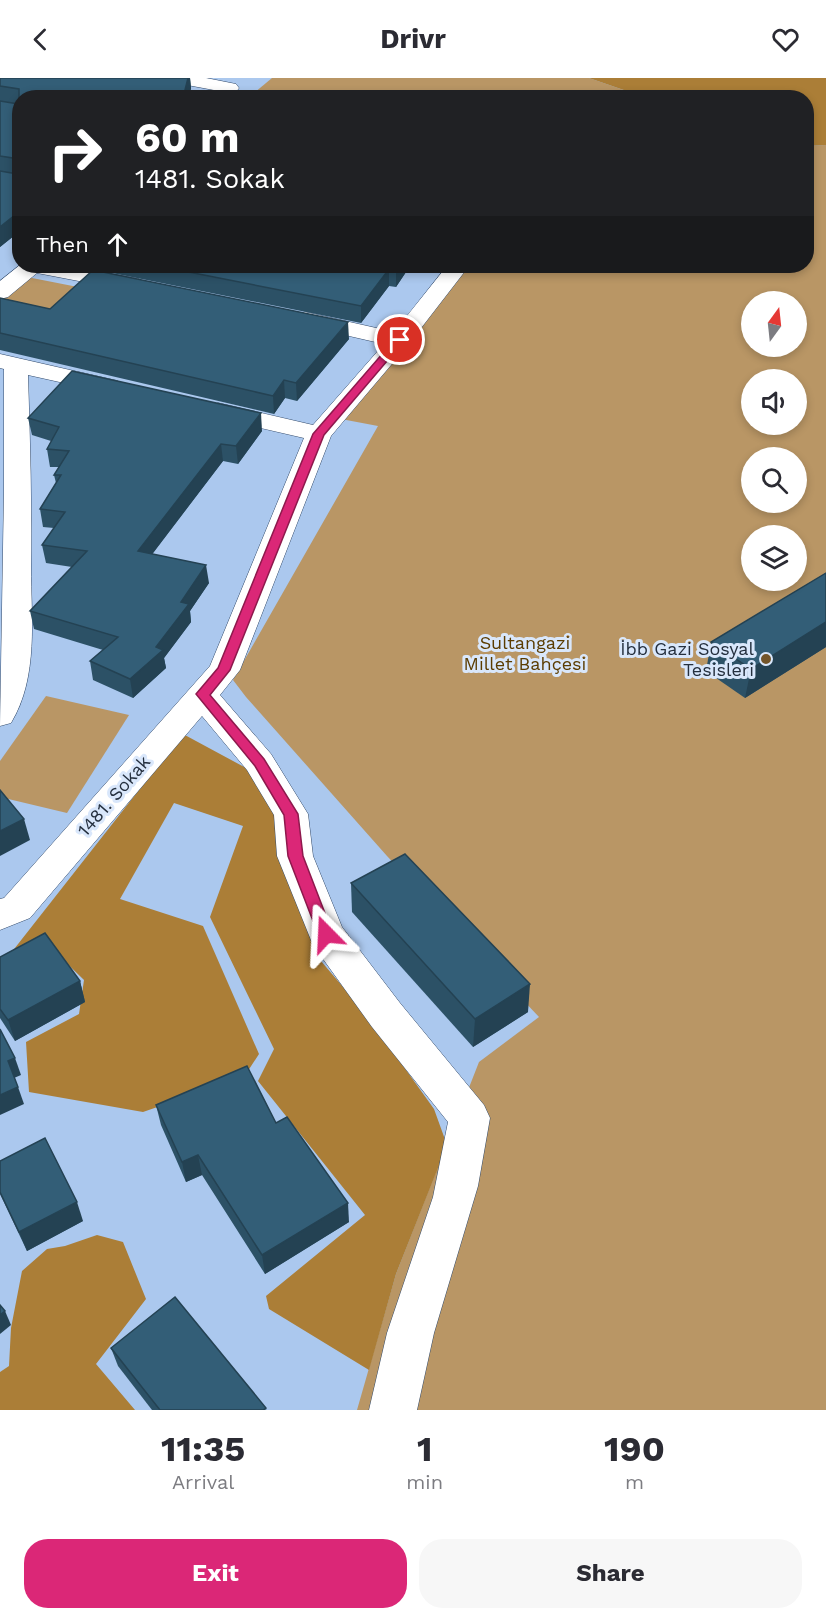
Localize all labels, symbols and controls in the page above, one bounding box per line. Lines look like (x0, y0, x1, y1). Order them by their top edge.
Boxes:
icon: back (24, 23, 57, 56)
text: Drivr (380, 23, 446, 55)
icon: heart (769, 23, 802, 56)
text: 60 m (135, 113, 239, 162)
icon: right (36, 114, 114, 192)
text: 1481. Sokak (135, 163, 285, 195)
icon: ahead (101, 228, 134, 261)
text: Then (36, 232, 89, 257)
north arrow (741, 291, 807, 357)
map controls (741, 291, 807, 591)
pin (374, 314, 425, 365)
icon: arrive (383, 323, 416, 356)
button: sound (741, 369, 807, 435)
button: search (741, 447, 807, 513)
button: layers (741, 525, 807, 591)
park label: Sultangazi Millet Bahçesi (464, 632, 586, 674)
place label: İbb Gazi Sosyal Tesisleri (620, 638, 754, 680)
marker: İbb Gazi Sosyal Tesisleri (759, 652, 773, 666)
street label: 1481. Sokak (73, 751, 154, 840)
position arrow (294, 902, 358, 966)
text: 11:35 (161, 1428, 245, 1470)
text: 1 (417, 1428, 432, 1470)
text: 190 (604, 1428, 665, 1470)
text: Arrival (172, 1470, 234, 1494)
text: min (406, 1470, 443, 1494)
text: m (625, 1470, 644, 1494)
button: Exit (24, 1539, 407, 1608)
button: Share (419, 1539, 802, 1608)

